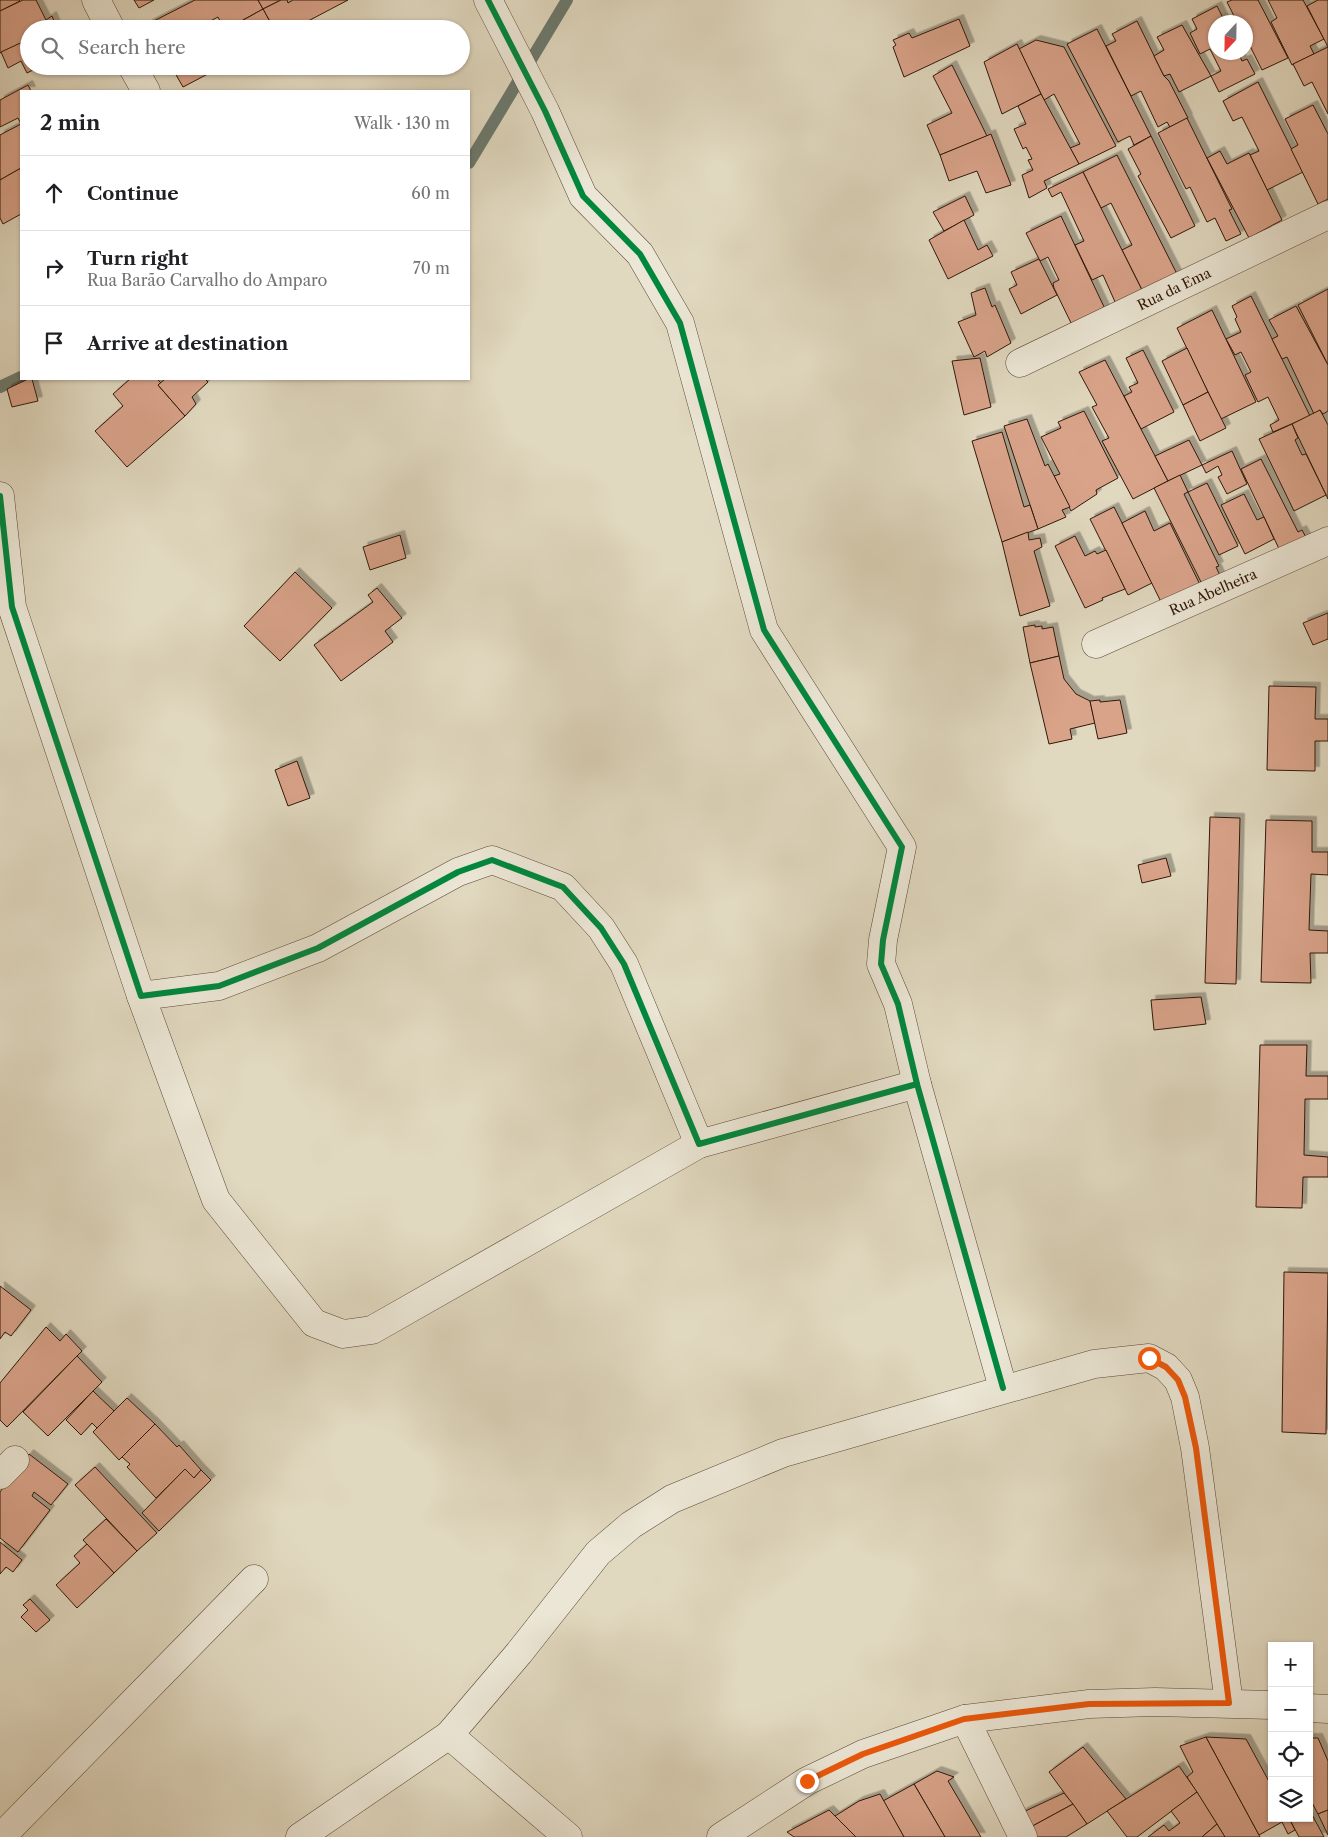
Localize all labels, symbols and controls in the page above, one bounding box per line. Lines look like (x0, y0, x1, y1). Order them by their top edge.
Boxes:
north arrow (1208, 15, 1253, 60)
search box (20, 20, 470, 75)
icon: search (38, 34, 66, 62)
text: Search here (78, 36, 186, 59)
text: 2 min (40, 110, 100, 135)
text: Walk · 130 m (354, 113, 450, 133)
icon: ahead (40, 179, 68, 207)
text: Continue (87, 182, 179, 205)
text: 60 m (411, 183, 450, 203)
text: Turn right (87, 247, 188, 270)
icon: right (40, 254, 68, 282)
text: 70 m (413, 258, 450, 278)
street label: Rua da Ema (1134, 263, 1214, 314)
text: Rua Barão Carvalho do Amparo (87, 270, 327, 290)
icon: arrive (40, 329, 68, 357)
text: Arrive at destination (87, 332, 288, 355)
street label: Rua Abelheira (1166, 564, 1260, 619)
route start (1138, 1347, 1161, 1370)
map controls (1268, 1642, 1313, 1822)
button: + (1268, 1642, 1313, 1687)
button: − (1268, 1687, 1313, 1732)
button: locate (1268, 1732, 1313, 1777)
route end (796, 1770, 819, 1793)
button: layers (1268, 1777, 1313, 1822)

